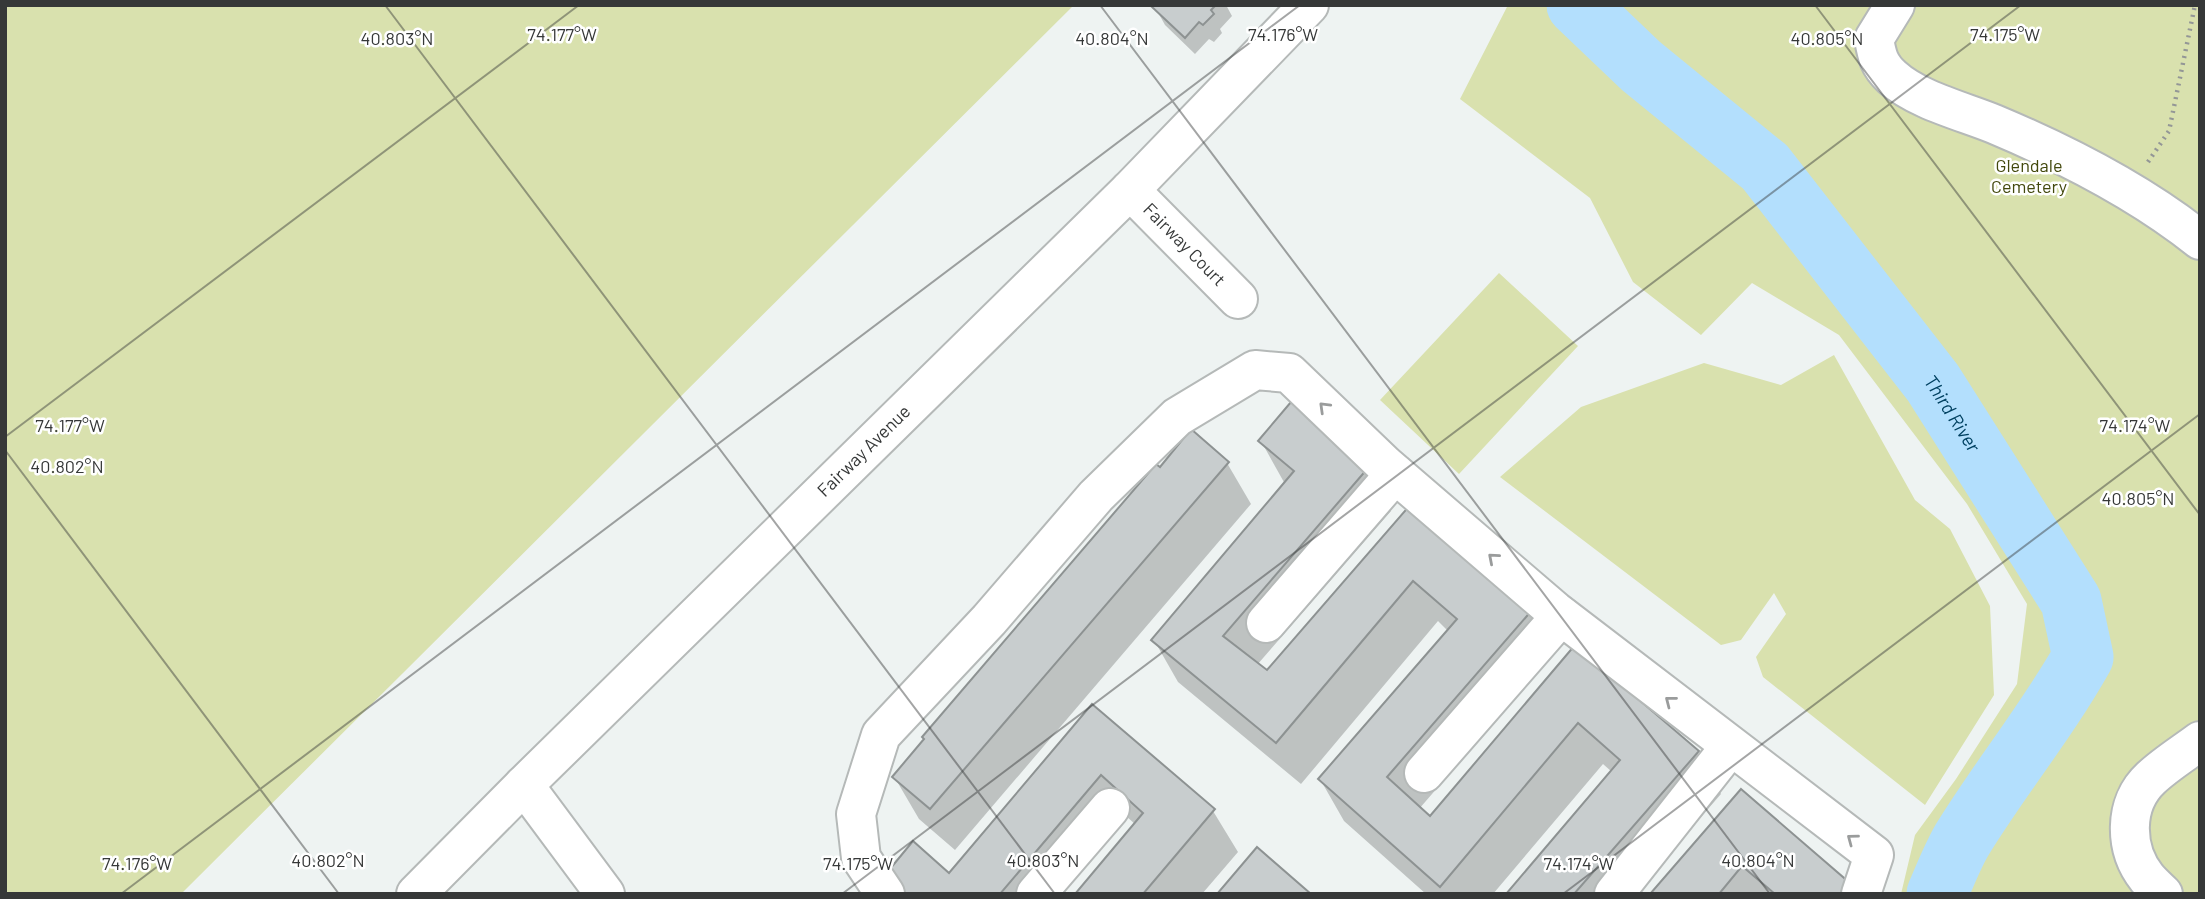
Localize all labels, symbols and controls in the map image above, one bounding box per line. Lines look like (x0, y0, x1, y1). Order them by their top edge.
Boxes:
text: 74.177°W (527, 23, 597, 45)
text: 74.176°W (1248, 23, 1318, 45)
text: 74.175°W (1970, 23, 2040, 45)
text: 40.803°N (361, 27, 433, 49)
text: 40.804°N (1075, 27, 1149, 49)
text: 40.805°N (1791, 27, 1863, 49)
park label: Glendale Cemetery (1991, 154, 2067, 197)
street label: Fairway Court (1139, 198, 1231, 290)
water label: Third River (1920, 370, 1986, 457)
street label: Fairway Avenue (812, 400, 914, 501)
one-way arrow (1319, 402, 1332, 415)
text: 74.177°W (35, 414, 105, 436)
text: 74.174°W (2100, 414, 2171, 436)
text: 40.802°N (30, 455, 104, 477)
text: 40.805°N (2102, 487, 2174, 509)
one-way arrow (1489, 554, 1501, 567)
one-way arrow (1666, 697, 1678, 710)
one-way arrow (1847, 834, 1859, 847)
text: 40.802°N (291, 849, 365, 871)
text: 40.803°N (1007, 849, 1079, 871)
text: 40.804°N (1721, 849, 1795, 871)
text: 74.176°W (102, 852, 172, 874)
text: 74.175°W (823, 852, 893, 874)
text: 74.174°W (1544, 852, 1615, 874)

